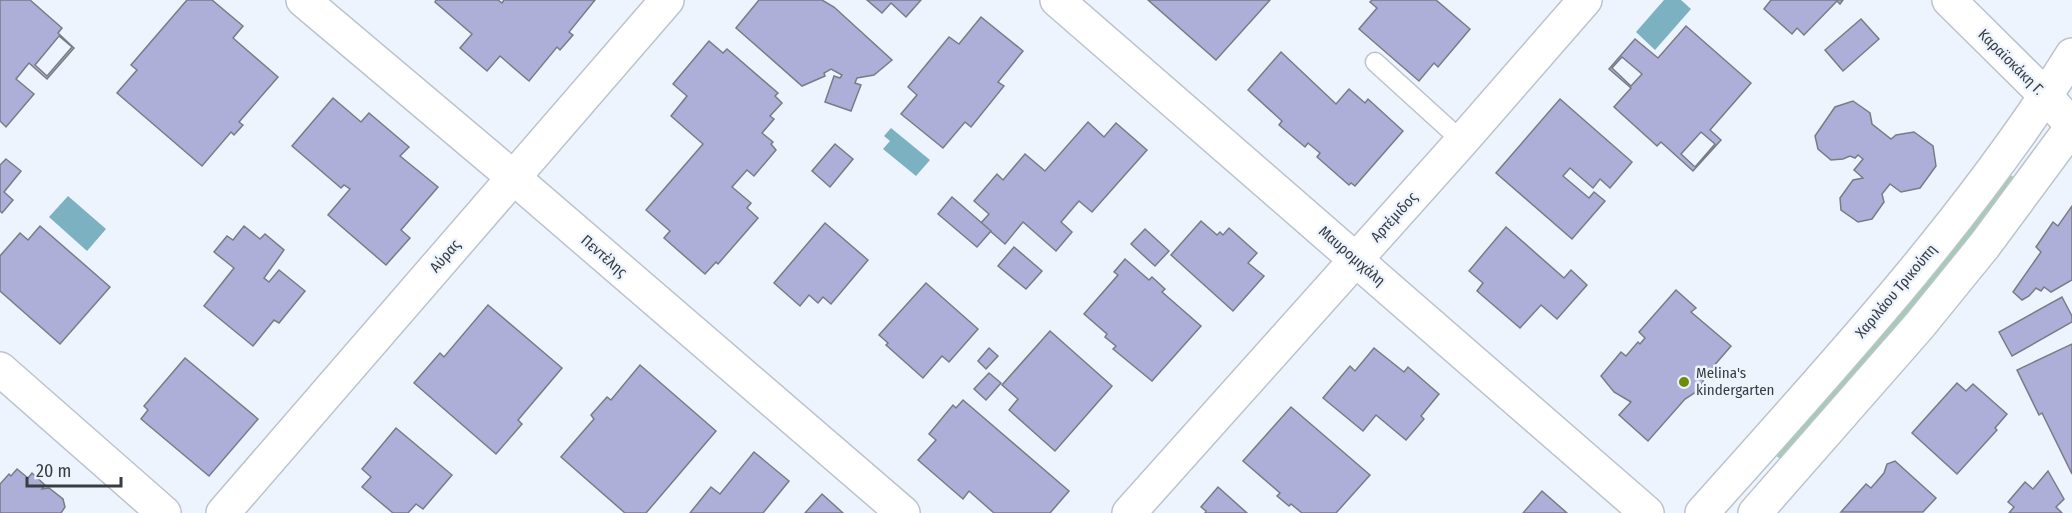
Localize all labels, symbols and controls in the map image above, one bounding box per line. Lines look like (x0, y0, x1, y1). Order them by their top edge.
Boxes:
street label: Καραϊσκάκη Γ. (1974, 25, 2048, 99)
street label: Αρτέμιδος (1367, 188, 1422, 246)
street label: Μαυρομιχάλη (1315, 222, 1389, 290)
street label: Πεντέλης (577, 231, 631, 281)
street label: Αύρας (426, 235, 465, 276)
street label: Χαριλάου Τρικούπη (1852, 240, 1940, 342)
place label: Melina's kindergarten (1696, 364, 1775, 399)
marker: Melina's kindergarten (1677, 375, 1691, 389)
scale bar (27, 450, 122, 488)
text: 20 m (36, 460, 71, 482)

